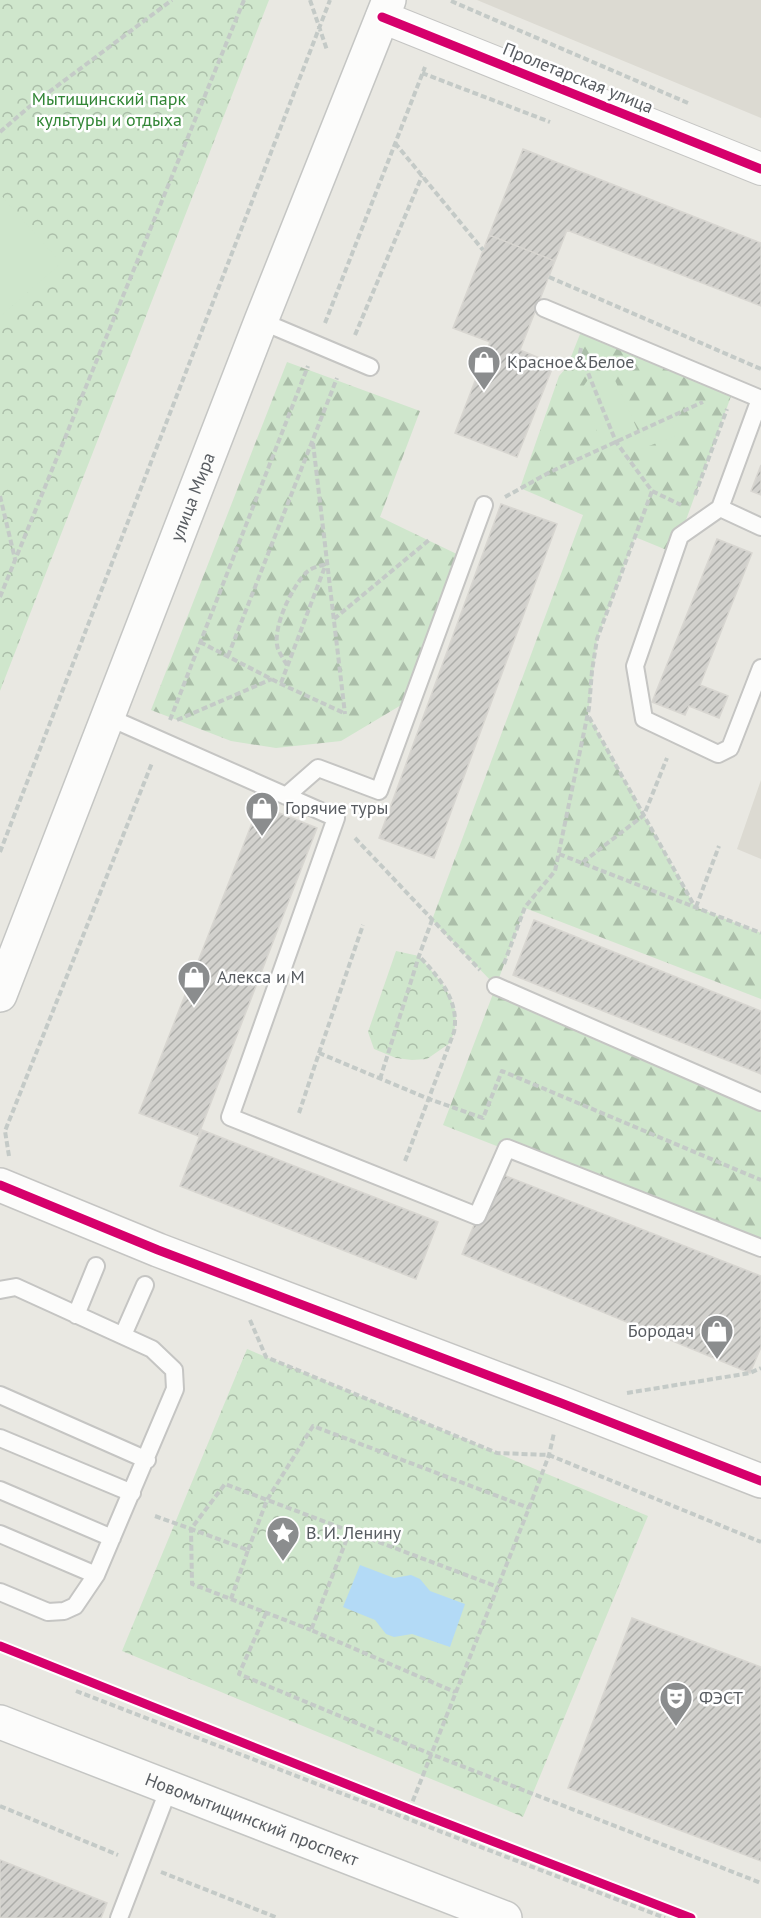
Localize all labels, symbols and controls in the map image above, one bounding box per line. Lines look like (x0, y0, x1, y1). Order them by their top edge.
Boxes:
street label: Пролетарская улица (500, 37, 657, 118)
park label: Мытищинский парк культуры и отдыха (32, 87, 187, 131)
shop icon: Красное&Белое (466, 344, 502, 391)
place label: Красное&Белое (507, 350, 634, 373)
street label: улица Мира (165, 449, 220, 545)
shop icon: Горячие туры (244, 790, 280, 837)
place label: Горячие туры (285, 796, 388, 819)
shop icon: Алекса и М (176, 959, 212, 1006)
place label: Алекса и М (217, 965, 305, 988)
shop icon: Бородач (699, 1313, 735, 1360)
place label: Бородач (628, 1319, 694, 1342)
place icon: В. И. Ленину (265, 1515, 301, 1562)
place label: В. И. Ленину (306, 1521, 402, 1544)
theatre icon: ФЭСТ (658, 1680, 694, 1727)
place label: ФЭСТ (699, 1686, 743, 1709)
street label: Новомытищинский проспект (142, 1767, 363, 1871)

